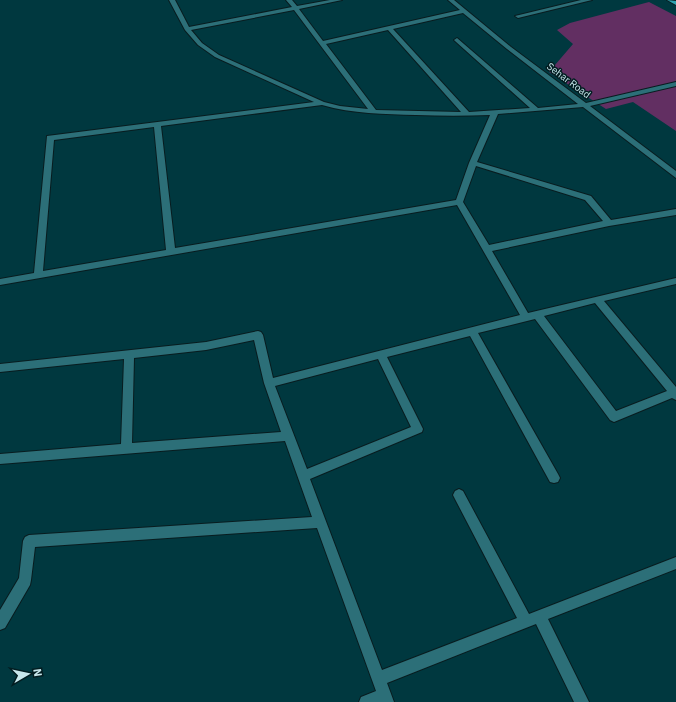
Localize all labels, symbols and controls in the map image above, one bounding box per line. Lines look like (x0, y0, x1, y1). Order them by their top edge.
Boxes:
street label: Sehar Road (544, 60, 593, 101)
north arrow (8, 654, 48, 694)
text: N (30, 667, 45, 677)

